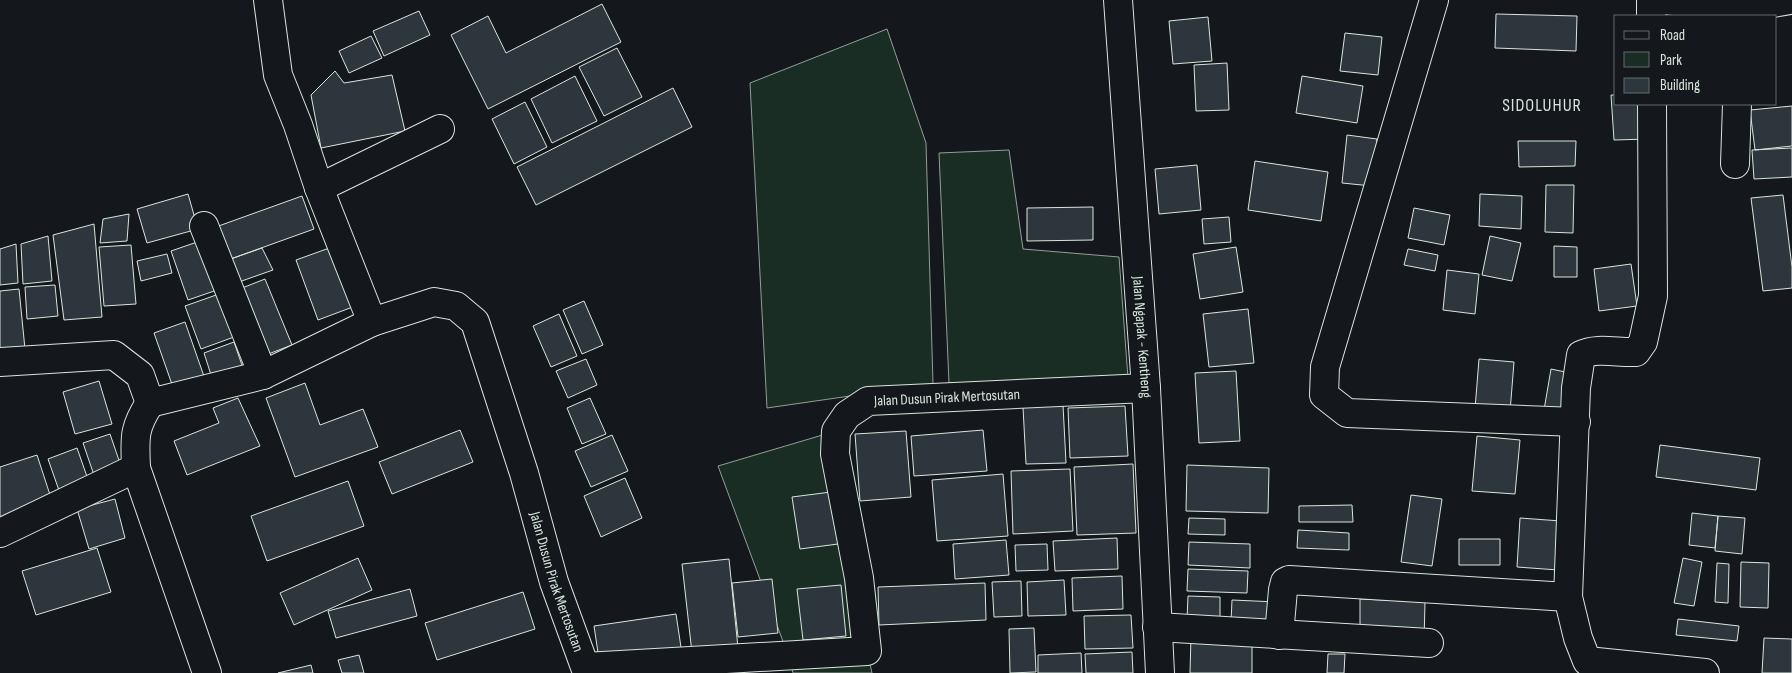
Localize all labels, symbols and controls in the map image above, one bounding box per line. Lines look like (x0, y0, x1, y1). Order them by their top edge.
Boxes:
legend (1614, 15, 1777, 105)
text: Road (1660, 26, 1685, 45)
text: Park (1660, 51, 1682, 70)
text: Building (1660, 76, 1700, 95)
district label: SIDOLUHUR (1502, 95, 1582, 116)
street label: Jalan Ngapak - Kentheng (1128, 275, 1155, 399)
street label: Jalan Dusun Pirak Mertosutan (873, 385, 1020, 411)
street label: Jalan Dusun Pirak Mertosutan (525, 509, 588, 654)

